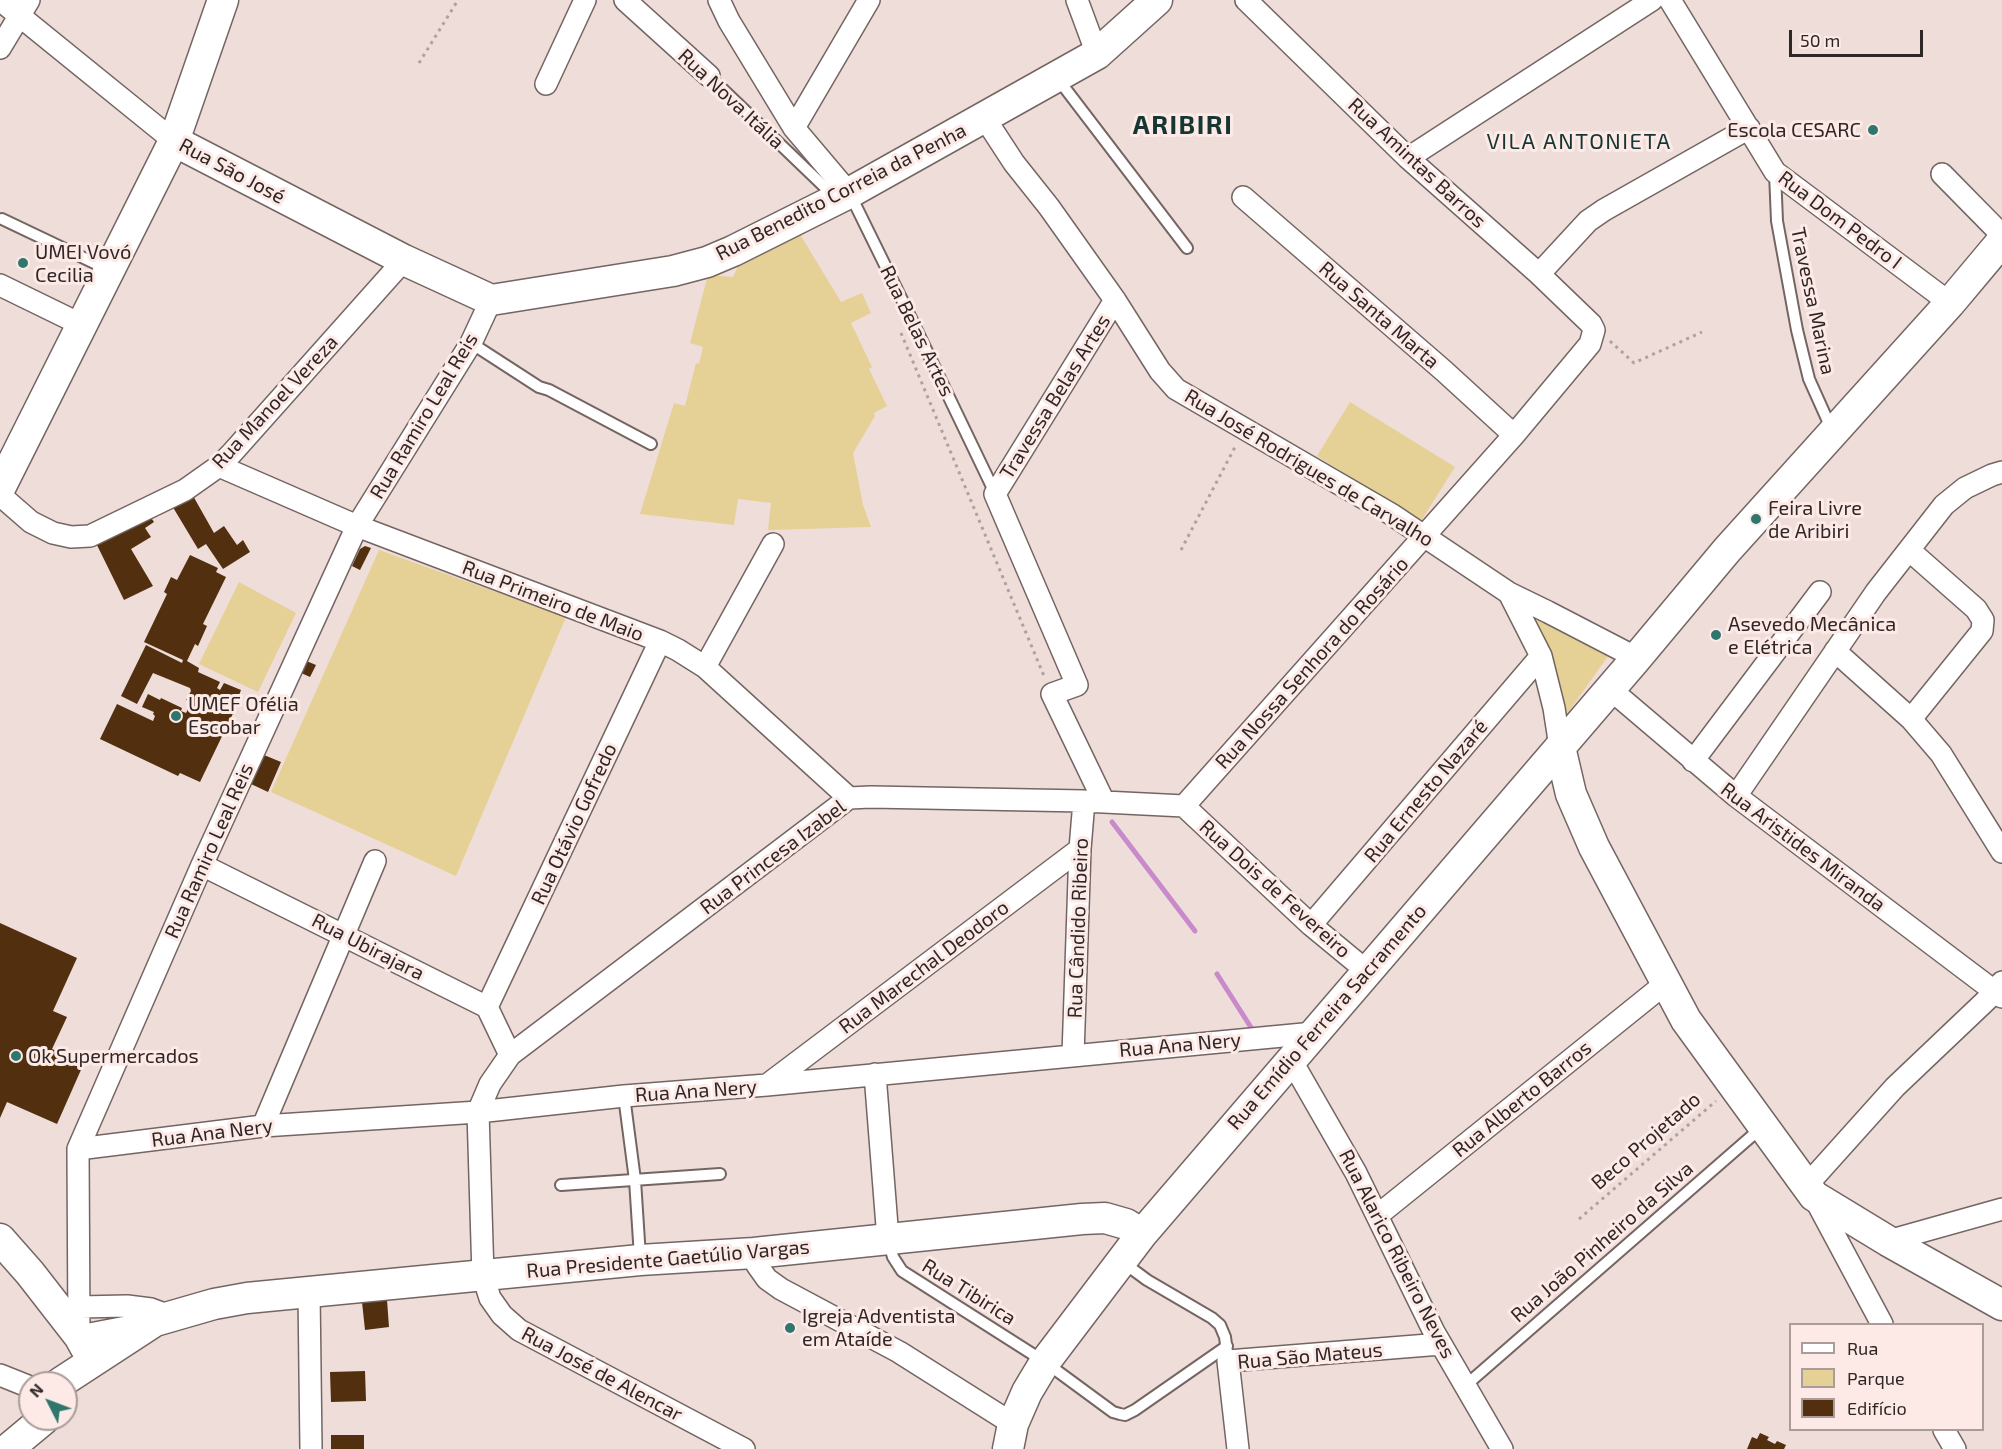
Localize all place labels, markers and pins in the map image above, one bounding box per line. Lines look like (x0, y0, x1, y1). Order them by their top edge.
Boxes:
place label: Escola CESARC (1727, 118, 1861, 142)
marker: Escola CESARC (1866, 123, 1880, 137)
place label: UMEI Vovó Cecilia (35, 240, 131, 287)
marker: UMEI Vovó Cecilia (16, 256, 30, 270)
place label: Feira Livre de Aribiri (1768, 496, 1862, 543)
marker: Feira Livre de Aribiri (1749, 512, 1763, 526)
place label: Asevedo Mecânica e Elétrica (1728, 612, 1896, 659)
marker: Asevedo Mecânica e Elétrica (1709, 628, 1723, 642)
place label: UMEF Ofélia Escobar (188, 692, 299, 739)
marker: UMEF Ofélia Escobar (169, 709, 183, 723)
place label: Ok Supermercados (28, 1044, 199, 1068)
marker: Ok Supermercados (9, 1049, 23, 1063)
place label: Igreja Adventista em Ataíde (802, 1304, 955, 1351)
marker: Igreja Adventista em Ataíde (783, 1321, 797, 1335)

